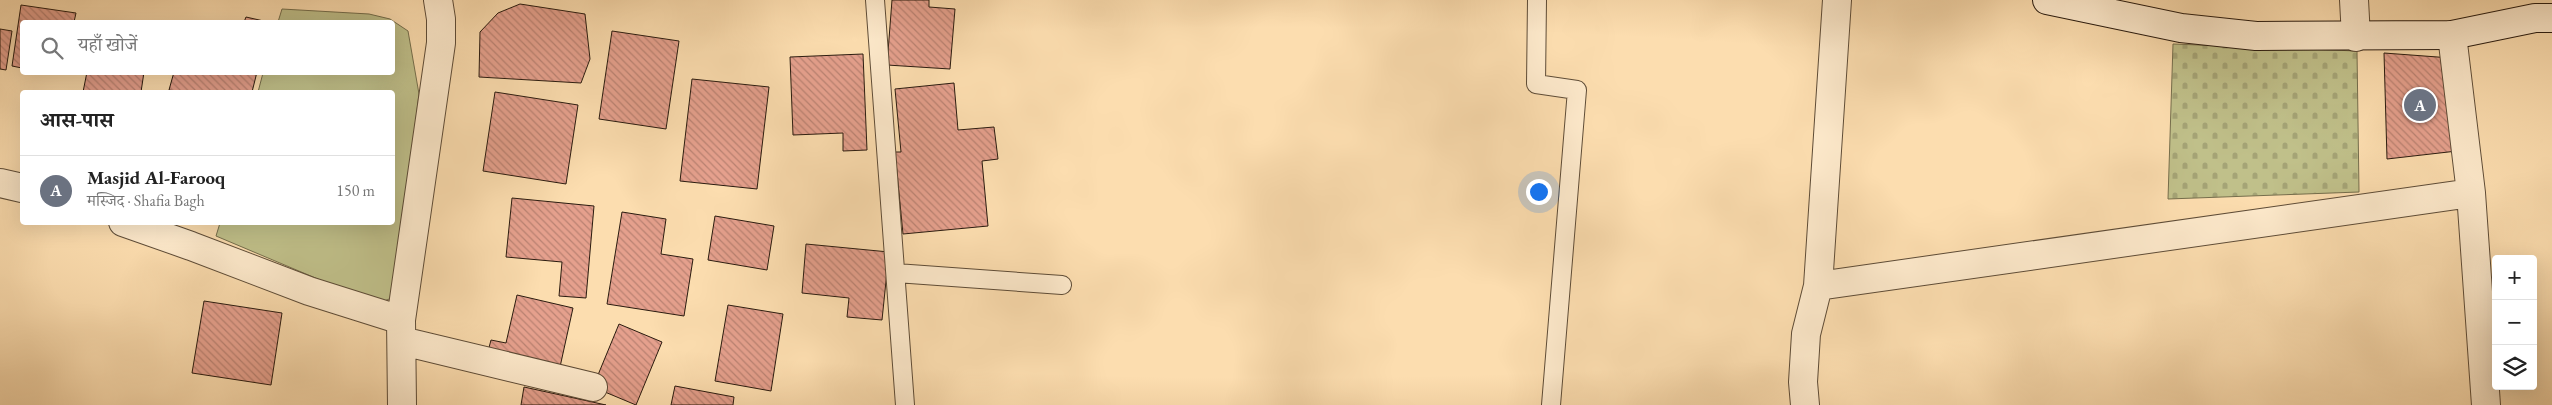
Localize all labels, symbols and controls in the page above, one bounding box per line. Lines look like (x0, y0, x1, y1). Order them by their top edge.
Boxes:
search box (20, 20, 395, 75)
text: यहाँ खोजें (78, 32, 137, 57)
icon: search (38, 34, 66, 62)
pin: A (2404, 86, 2436, 124)
text: आस-पास (40, 106, 113, 133)
text: Masjid Al-Farooq (87, 165, 225, 190)
your location (1526, 179, 1552, 205)
text: A (50, 180, 62, 201)
text: 150 m (336, 180, 375, 201)
text: मस्जिद · Shafia Bagh (87, 190, 205, 211)
map controls (2492, 255, 2537, 390)
button: + (2492, 255, 2537, 300)
button: − (2492, 300, 2537, 345)
button: layers (2492, 345, 2537, 390)

